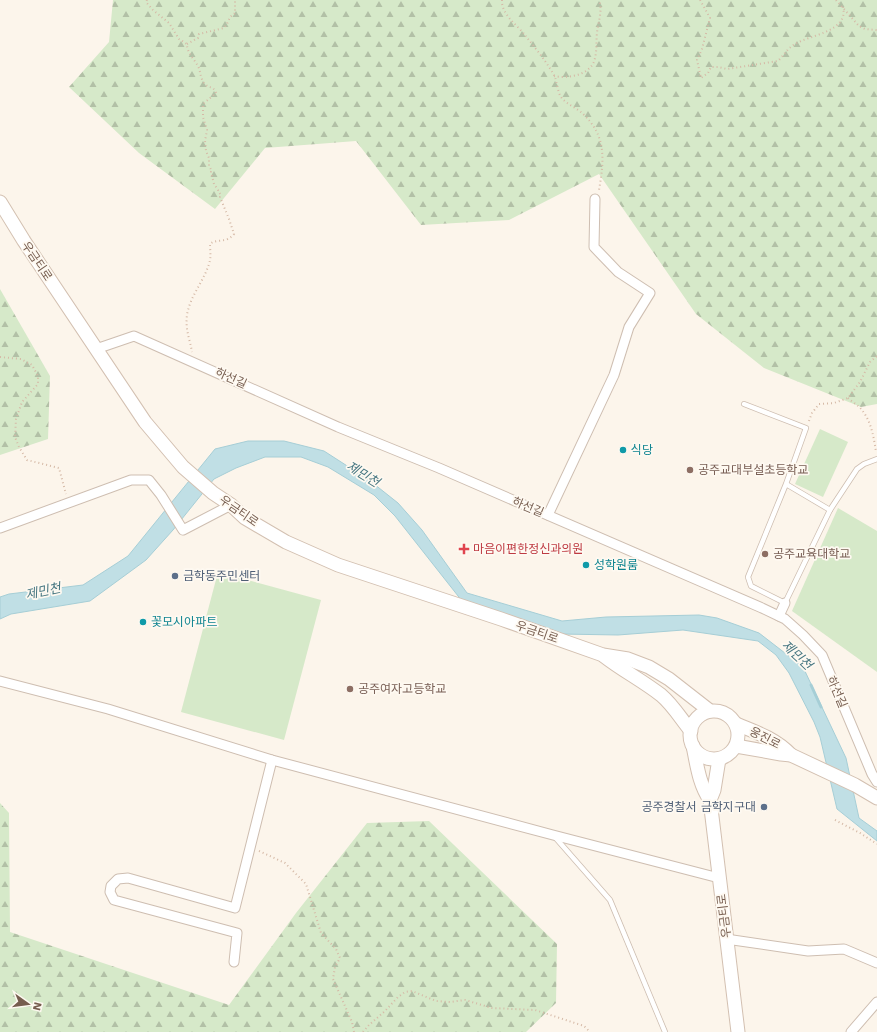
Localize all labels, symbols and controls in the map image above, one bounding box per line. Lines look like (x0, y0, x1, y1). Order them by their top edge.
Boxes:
street label: 우금티로 (19, 239, 55, 283)
street label: 하선길 (213, 365, 249, 391)
place label: 식당 (631, 443, 653, 457)
marker: 식당 (618, 445, 628, 455)
water label: 제민천 (344, 458, 383, 490)
place label: 공주교대부설초등학교 (698, 463, 808, 477)
marker: 공주교대부설초등학교 (685, 465, 695, 475)
street label: 우금티로 (217, 493, 261, 529)
street label: 하선길 (510, 494, 546, 520)
place label: 마음이편한정신과의원 (473, 542, 583, 556)
marker: 마음이편한정신과의원 (458, 543, 470, 555)
place label: 공주교육대학교 (773, 547, 850, 561)
marker: 공주교육대학교 (760, 549, 770, 559)
place label: 성학원룸 (594, 558, 638, 572)
marker: 성학원룸 (581, 560, 591, 570)
place label: 금학동주민센터 (183, 569, 260, 583)
marker: 금학동주민센터 (170, 571, 180, 581)
water label: 제민천 (24, 580, 63, 602)
place label: 꽃모시아파트 (151, 615, 217, 629)
marker: 꽃모시아파트 (138, 617, 148, 627)
street label: 우금티로 (514, 618, 560, 646)
water label: 제민천 (779, 637, 816, 673)
street label: 하선길 (824, 674, 850, 710)
place label: 공주여자고등학교 (358, 682, 446, 696)
marker: 공주여자고등학교 (345, 684, 355, 694)
street label: 웅진로 (747, 724, 783, 752)
place label: 공주경찰서 금학지구대 (642, 800, 756, 814)
marker: 공주경찰서 금학지구대 (759, 802, 769, 812)
street label: 우금티로 (714, 893, 734, 939)
north arrow (8, 984, 48, 1024)
text: N (30, 1001, 45, 1012)

